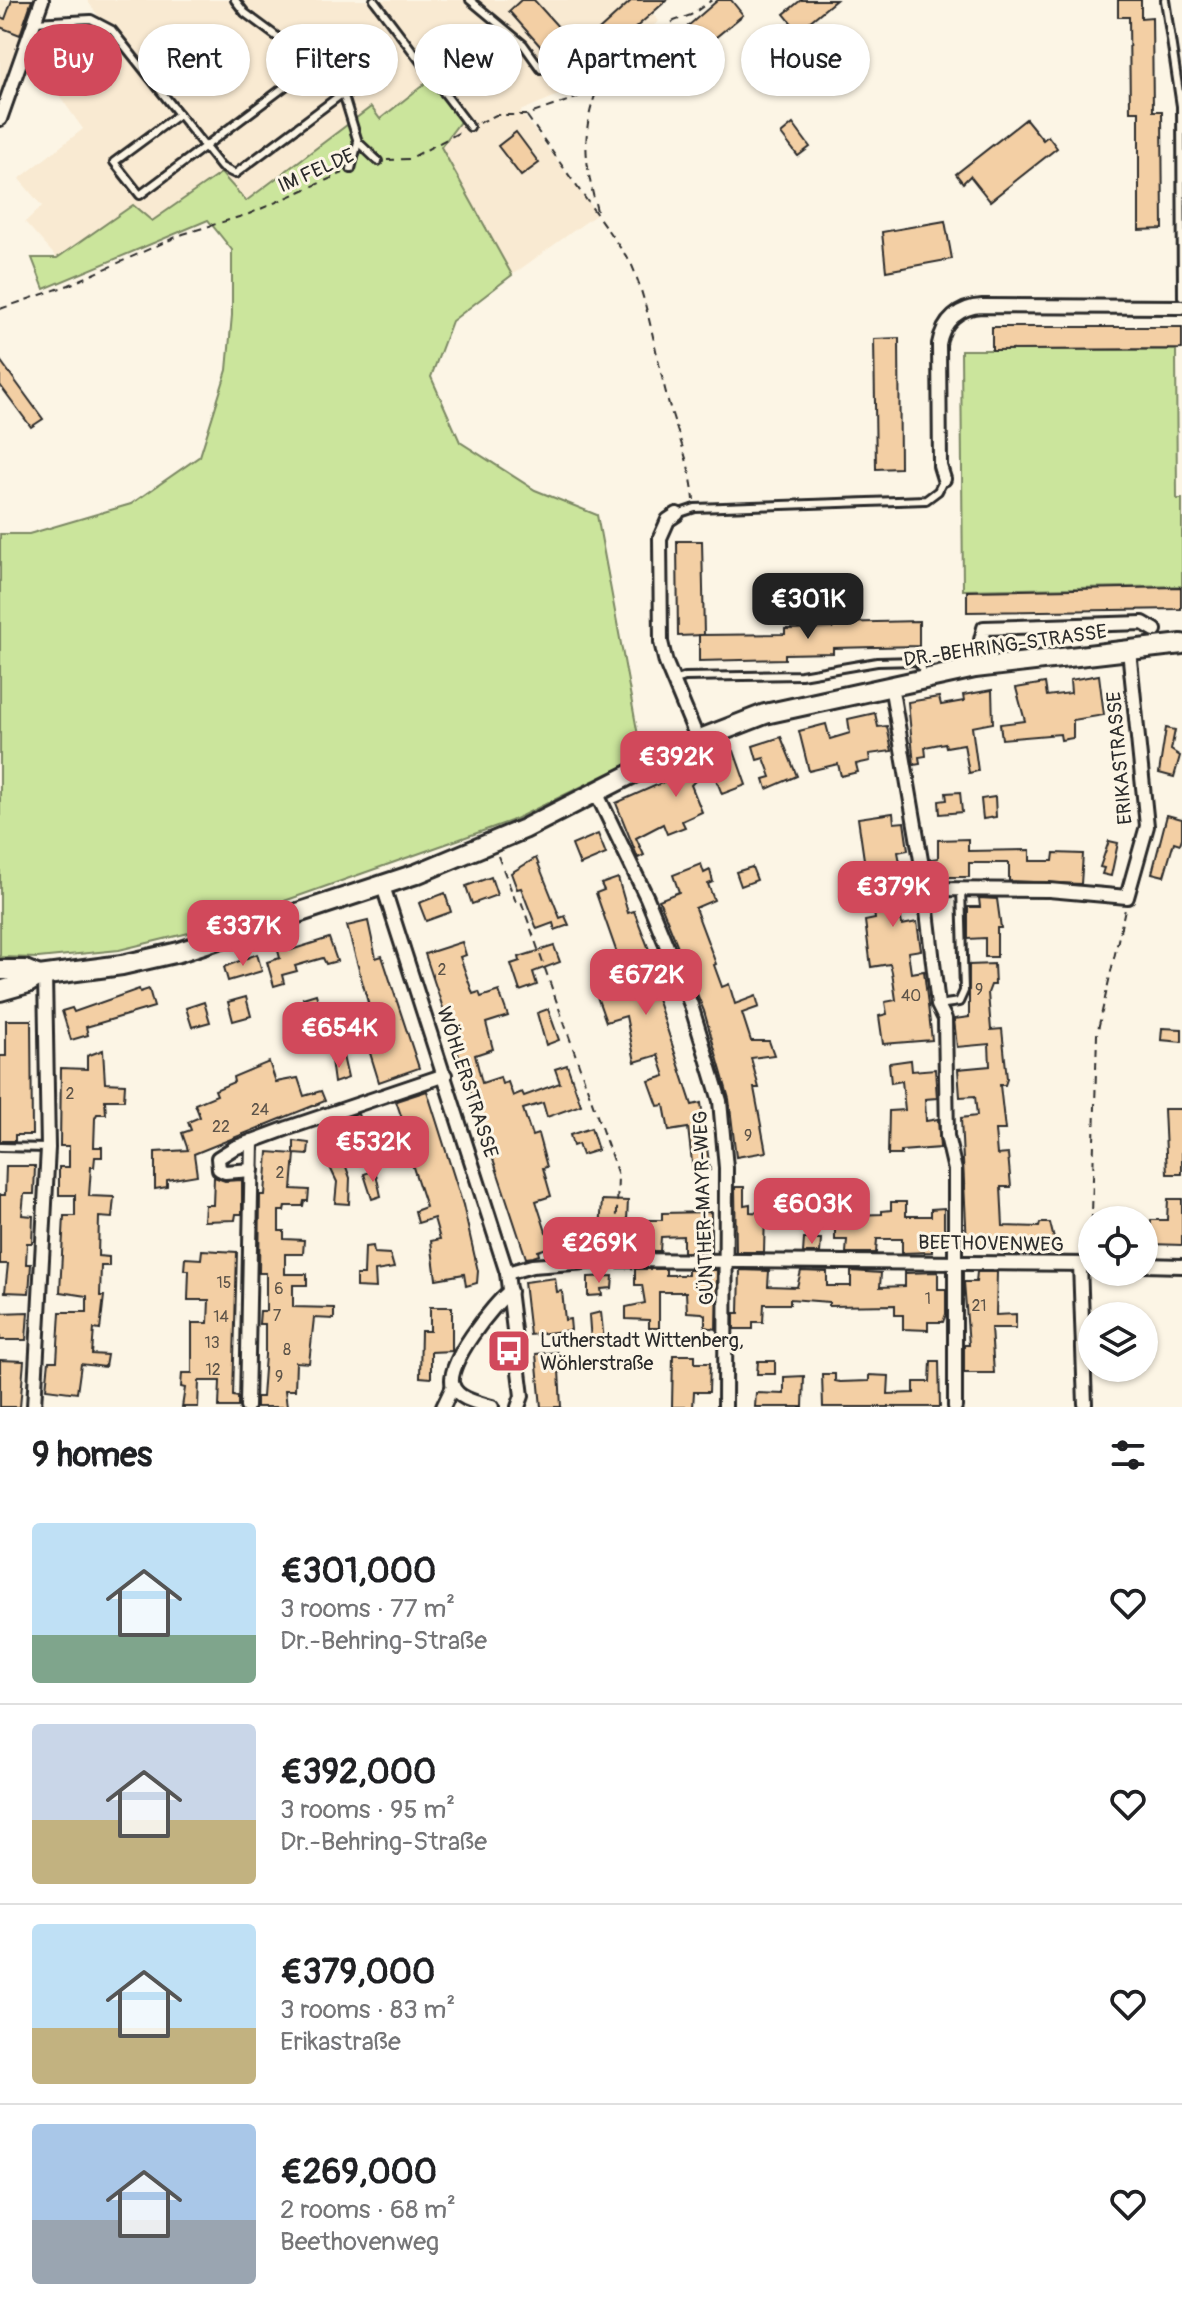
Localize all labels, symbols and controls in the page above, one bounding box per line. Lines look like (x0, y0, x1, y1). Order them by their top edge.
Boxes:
chip: Buy (24, 24, 122, 96)
chip: Rent (138, 24, 250, 96)
chip: Filters (266, 24, 398, 96)
chip: New (414, 24, 522, 96)
chip: Apartment (538, 24, 725, 96)
chip: House (741, 24, 870, 96)
street label: IM FELDE (274, 143, 358, 198)
pin: €301K (752, 573, 864, 641)
text: €301K (770, 583, 846, 615)
street label: DR.-BEHRING-STRASSE (902, 619, 1108, 672)
street label: ERIKASTRASSE (1101, 690, 1138, 826)
pin: €392K (620, 731, 732, 799)
text: €392K (638, 741, 714, 773)
pin: €379K (837, 861, 949, 929)
text: €379K (856, 871, 930, 903)
pin: €337K (187, 900, 299, 968)
text: €337K (205, 910, 281, 942)
pin: €672K (590, 949, 702, 1017)
text: €672K (608, 959, 684, 991)
house number: 2 (438, 960, 447, 980)
house number: 9 (975, 980, 983, 1000)
house number: 40 (901, 986, 921, 1006)
pin: €654K (283, 1002, 395, 1070)
street label: WÖHLERSTRASSE (431, 1003, 504, 1161)
text: €654K (300, 1012, 378, 1044)
house number: 2 (66, 1084, 75, 1104)
house number: 24 (251, 1100, 269, 1120)
street label: GÜNTHER-MAYR-WEG (688, 1110, 719, 1306)
pin: €532K (317, 1116, 429, 1184)
house number: 22 (212, 1117, 230, 1137)
text: €532K (335, 1126, 411, 1158)
house number: 9 (744, 1126, 752, 1146)
house number: 2 (276, 1163, 285, 1183)
pin: €603K (756, 1178, 868, 1246)
text: €603K (772, 1188, 852, 1220)
map controls (1078, 1206, 1158, 1382)
button: locate (1078, 1206, 1158, 1286)
pin: €269K (543, 1217, 655, 1285)
text: €269K (561, 1227, 637, 1259)
street label: BEETHOVENWEG (918, 1230, 1064, 1257)
house number: 15 (217, 1273, 231, 1293)
house number: 6 (274, 1279, 284, 1299)
house number: 1 (925, 1289, 931, 1309)
house number: 21 (971, 1296, 987, 1316)
button: layers (1078, 1302, 1158, 1382)
house number: 7 (273, 1306, 282, 1326)
house number: 14 (213, 1307, 229, 1327)
bus stop icon: Lutherstadt Wittenberg, Wöhlerstraße (485, 1327, 533, 1375)
place label: Lutherstadt Wittenberg, Wöhlerstraße (540, 1328, 744, 1376)
house number: 13 (204, 1333, 220, 1353)
house number: 8 (283, 1340, 291, 1360)
house number: 12 (205, 1360, 221, 1380)
house number: 9 (275, 1367, 283, 1387)
icon: filters (1106, 1433, 1150, 1477)
text: 9 homes (32, 1434, 152, 1477)
text: €301,000 (280, 1550, 436, 1593)
icon: home (96, 1555, 192, 1651)
icon: heart (1106, 1581, 1150, 1625)
text: 3 rooms · 77 m² (280, 1593, 455, 1625)
text: Dr.-Behring-Straße (280, 1625, 487, 1657)
text: €392,000 (280, 1751, 436, 1794)
icon: home (96, 1756, 192, 1852)
icon: heart (1106, 1782, 1150, 1826)
text: 3 rooms · 95 m² (280, 1794, 455, 1826)
text: Dr.-Behring-Straße (280, 1826, 487, 1858)
text: €379,000 (280, 1951, 435, 1994)
icon: home (96, 1956, 192, 2052)
icon: heart (1106, 1982, 1150, 2026)
text: 3 rooms · 83 m² (280, 1994, 455, 2026)
text: Erikastraße (280, 2026, 401, 2058)
text: €269,000 (280, 2151, 437, 2194)
icon: home (96, 2156, 192, 2252)
icon: heart (1106, 2182, 1150, 2226)
text: 2 rooms · 68 m² (280, 2194, 456, 2226)
text: Beethovenweg (280, 2226, 439, 2258)

